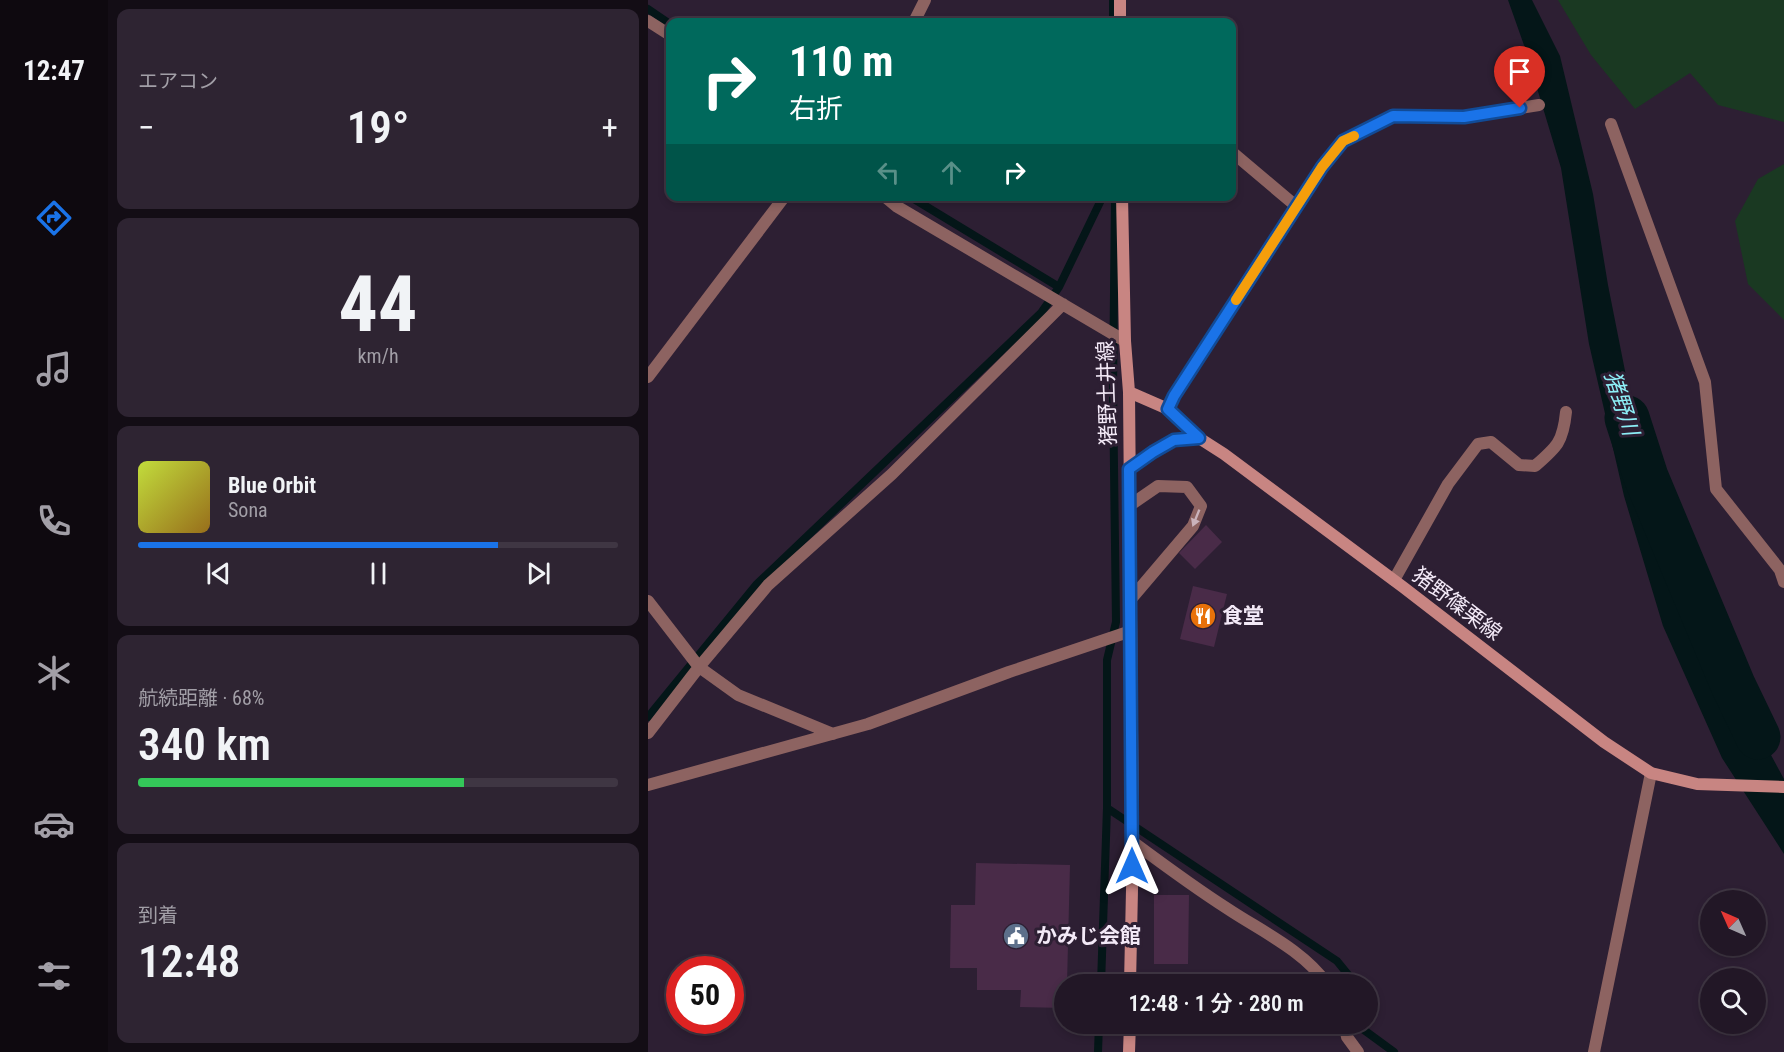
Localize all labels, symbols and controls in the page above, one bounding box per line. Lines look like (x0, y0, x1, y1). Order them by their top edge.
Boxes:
text: 110 m (789, 37, 894, 86)
icon: right (690, 42, 768, 120)
pin (1494, 46, 1545, 108)
text: 12:47 (23, 55, 85, 87)
icon: arrive (1503, 55, 1536, 88)
text: エアコン (138, 69, 218, 93)
text: 右折 (789, 93, 843, 125)
text: 19° (347, 101, 409, 154)
text: − (138, 108, 155, 147)
text: + (602, 108, 618, 147)
icon: left (872, 156, 905, 189)
icon: ahead (935, 156, 968, 189)
icon: right (998, 156, 1031, 189)
icon: directions (33, 197, 75, 239)
text: 44 (339, 259, 417, 350)
street label: 猪野土井線 (1093, 340, 1121, 446)
text: km/h (357, 344, 399, 368)
icon: music (33, 348, 75, 390)
water label: 猪野川 (1599, 368, 1644, 440)
text: Blue Orbit (228, 473, 316, 498)
text: Sona (228, 498, 268, 522)
icon: phone (33, 500, 75, 542)
one-way arrow (1191, 509, 1201, 527)
icon: previous (202, 557, 235, 590)
icon: pause (362, 557, 395, 590)
icon: next (522, 557, 555, 590)
street label: 猪野篠栗線 (1408, 563, 1506, 645)
restaurant icon: 食堂 (1188, 601, 1218, 631)
place label: 食堂 (1222, 604, 1264, 628)
icon: climate (33, 652, 75, 694)
text: 航続距離 · 68% (138, 686, 264, 710)
text: 340 km (138, 718, 271, 771)
icon: car (33, 803, 75, 845)
position arrow (1100, 834, 1164, 898)
north arrow (1700, 890, 1766, 956)
map controls (1700, 890, 1766, 1034)
text: 到着 (138, 903, 178, 927)
public building icon: かみじ会館 (1001, 921, 1031, 951)
place label: かみじ会館 (1036, 924, 1141, 948)
text: 12:48 (138, 935, 240, 988)
icon: filters (33, 955, 75, 997)
speed limit sign: 50 (666, 956, 744, 1034)
button: search (1700, 968, 1766, 1034)
text: 12:48 · 1 分 · 280 m (1128, 991, 1304, 1016)

